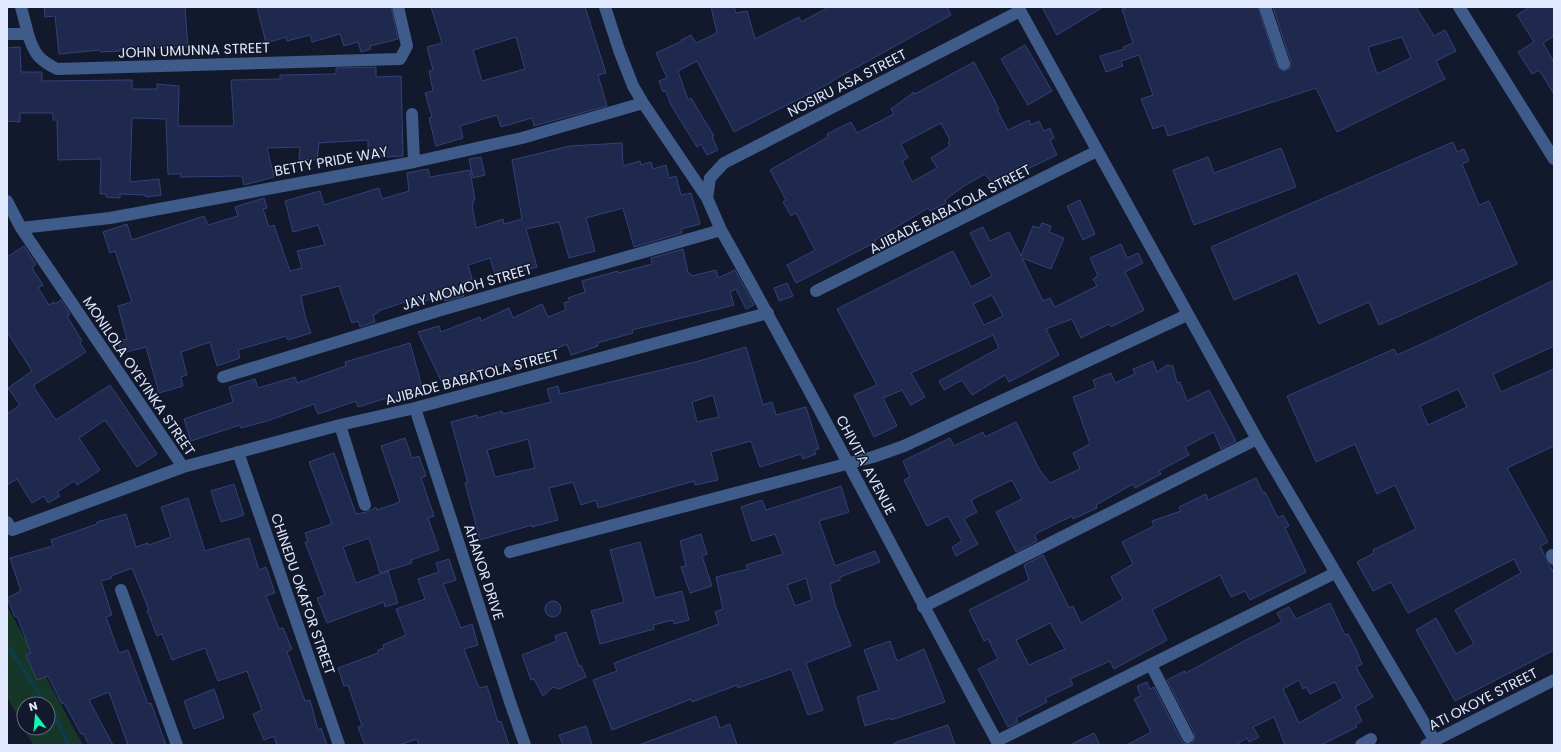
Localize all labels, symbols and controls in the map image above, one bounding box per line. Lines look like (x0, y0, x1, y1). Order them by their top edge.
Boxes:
street label: JOHN UMUNNA STREET (118, 37, 271, 63)
street label: NOSIRU ASA STREET (784, 44, 910, 122)
street label: BETTY PRIDE WAY (273, 141, 389, 181)
street label: AJIBADE BABATOLA STREET (866, 159, 1035, 259)
street label: JAY MOMOH STREET (400, 259, 535, 315)
street label: MONILOLA OYEYINKA STREET (78, 292, 200, 460)
street label: AJIBADE BABATOLA STREET (383, 344, 562, 410)
street label: CHIVITA AVENUE (831, 412, 901, 518)
street label: CHINEDU OKAFOR STREET (266, 511, 340, 678)
street label: AHANOR DRIVE (459, 521, 509, 623)
street label: ATI OKOYE STREET (1425, 663, 1541, 735)
north arrow (16, 696, 56, 736)
text: N (27, 698, 39, 715)

